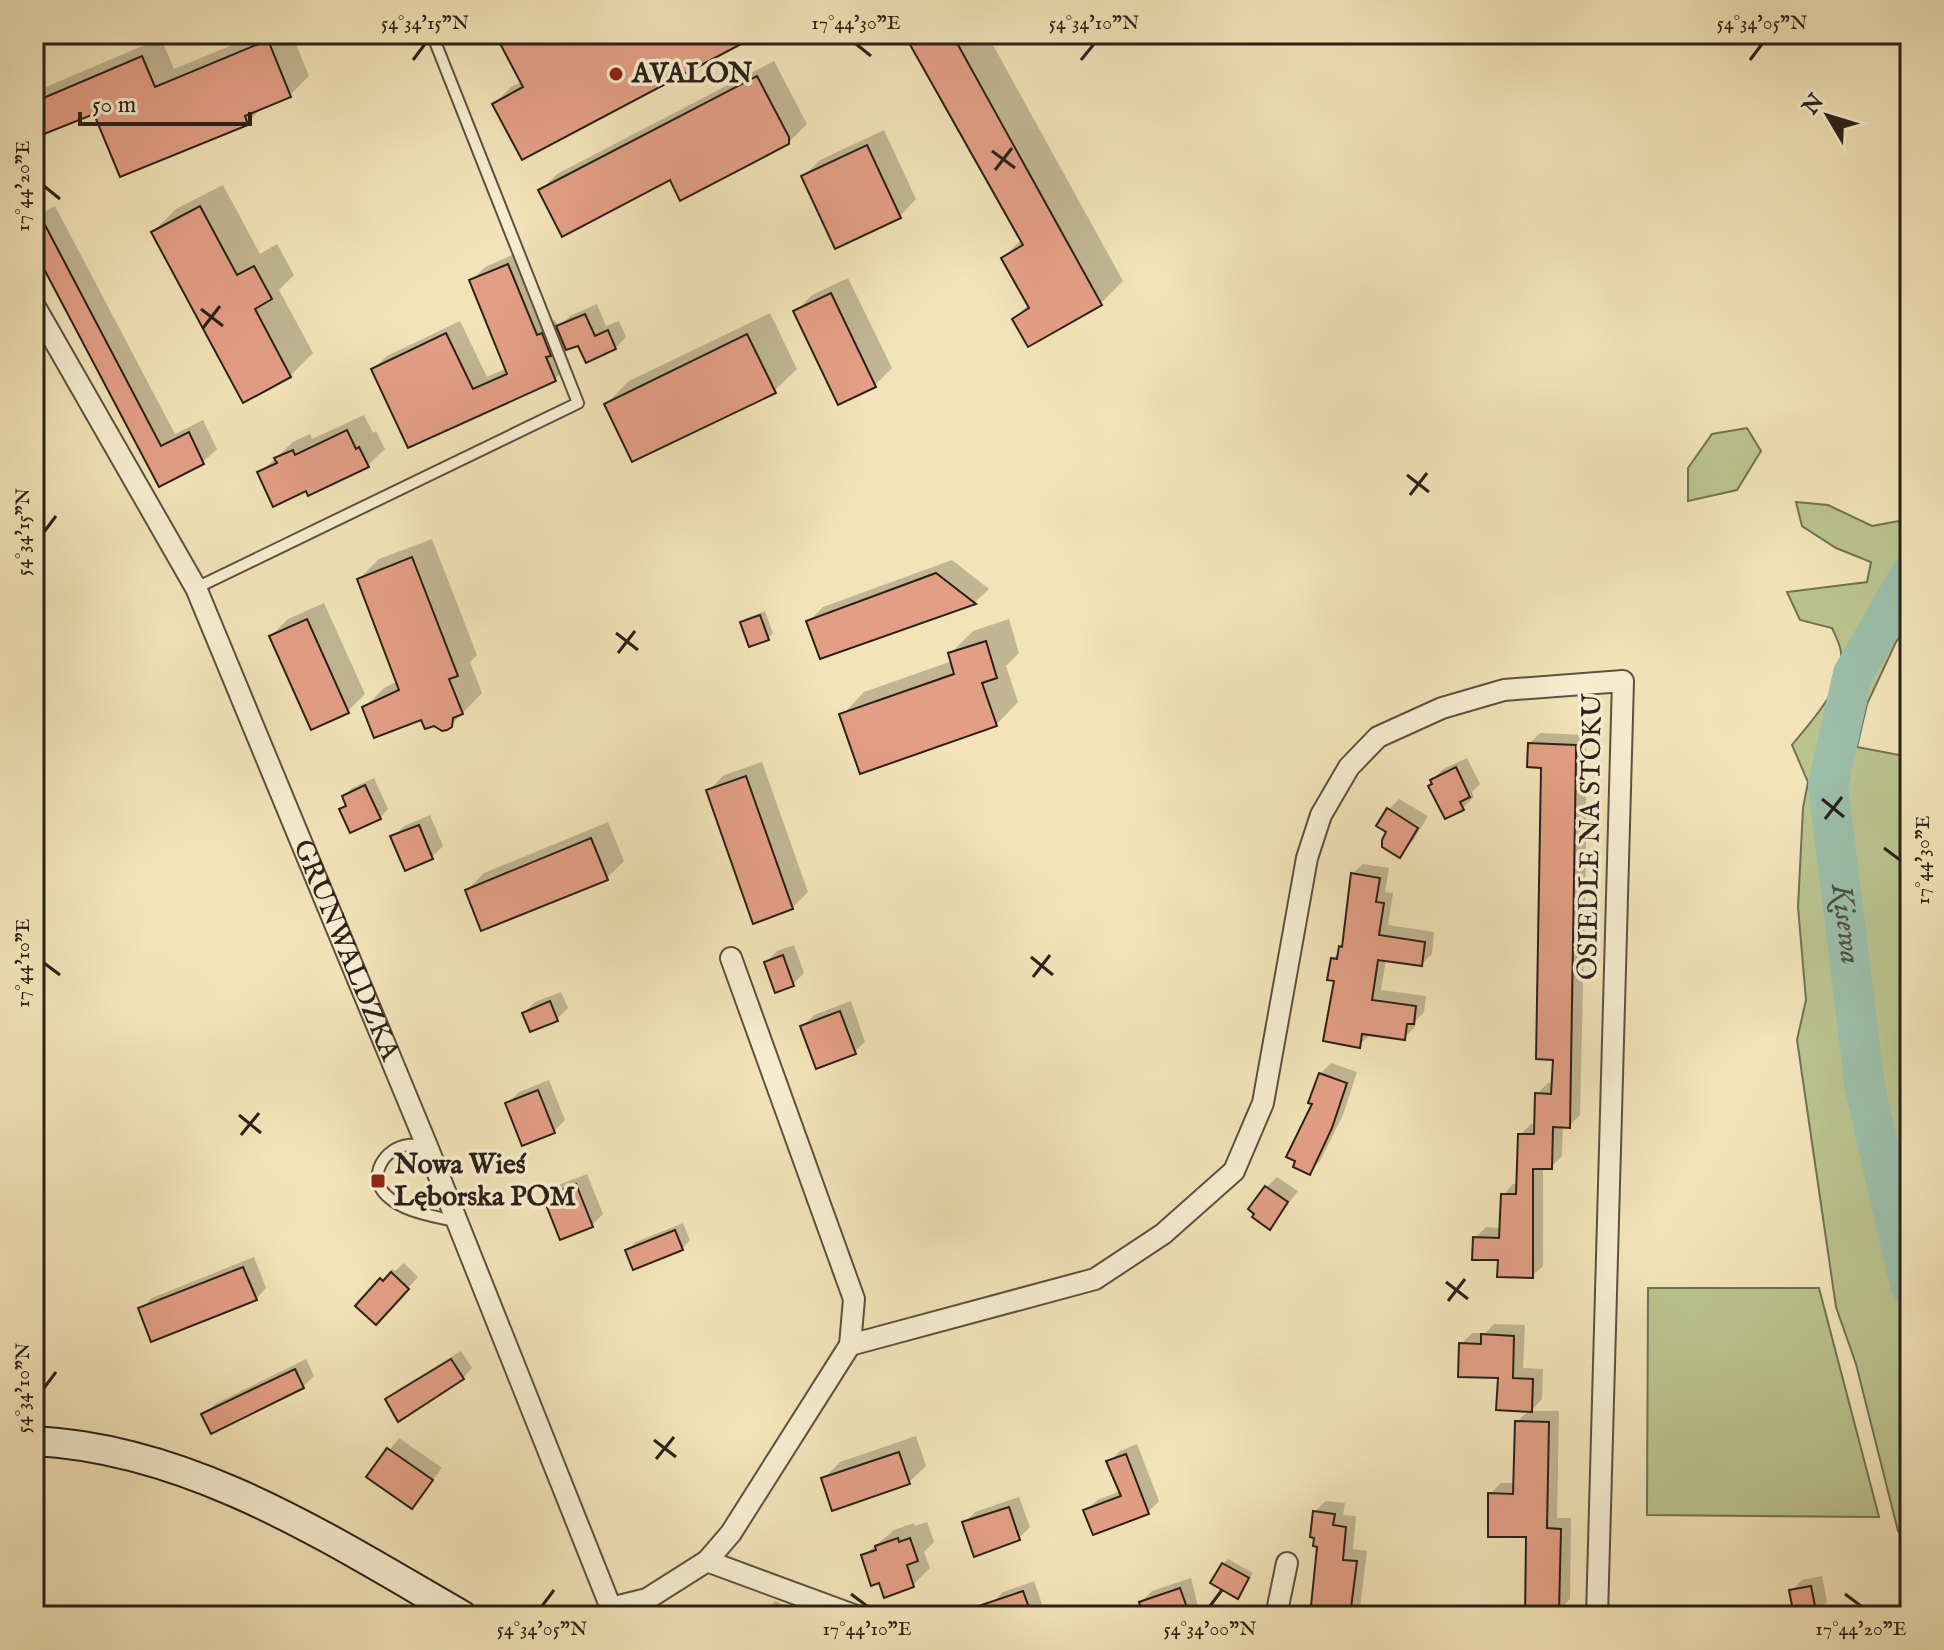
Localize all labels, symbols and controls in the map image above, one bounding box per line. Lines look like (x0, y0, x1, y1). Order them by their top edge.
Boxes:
text: 54°34'15"N (381, 11, 469, 36)
text: 17°44'30"E (811, 11, 901, 36)
text: 54°34'10"N (1049, 11, 1139, 36)
text: 54°34'05"N (1717, 11, 1807, 36)
place label: AVALON (631, 57, 753, 92)
marker: AVALON (607, 65, 625, 83)
scale bar (80, 76, 250, 126)
north arrow (1788, 76, 1868, 156)
text: N (1796, 89, 1831, 122)
text: 50 m (92, 90, 136, 121)
text: 17°44'20"E (11, 140, 36, 232)
text: 54°34'15"N (11, 488, 36, 576)
street label: OSIEDLE NA STOKU (1571, 693, 1611, 981)
text: 17°44'30"E (1911, 815, 1936, 905)
street label: GRUNWALDZKA (285, 834, 408, 1067)
water label: Kisewa (1821, 881, 1869, 966)
text: 17°44'10"E (11, 918, 36, 1008)
place label: Nowa Wieś Lęborska POM (393, 1148, 576, 1215)
marker: Nowa Wieś Lęborska POM (369, 1172, 387, 1190)
text: 54°34'10"N (11, 1343, 36, 1433)
text: 54°34'05"N (497, 1617, 587, 1642)
text: 17°44'10"E (822, 1617, 912, 1642)
text: 54°34'00"N (1164, 1617, 1256, 1642)
text: 17°44'20"E (1815, 1617, 1907, 1642)

